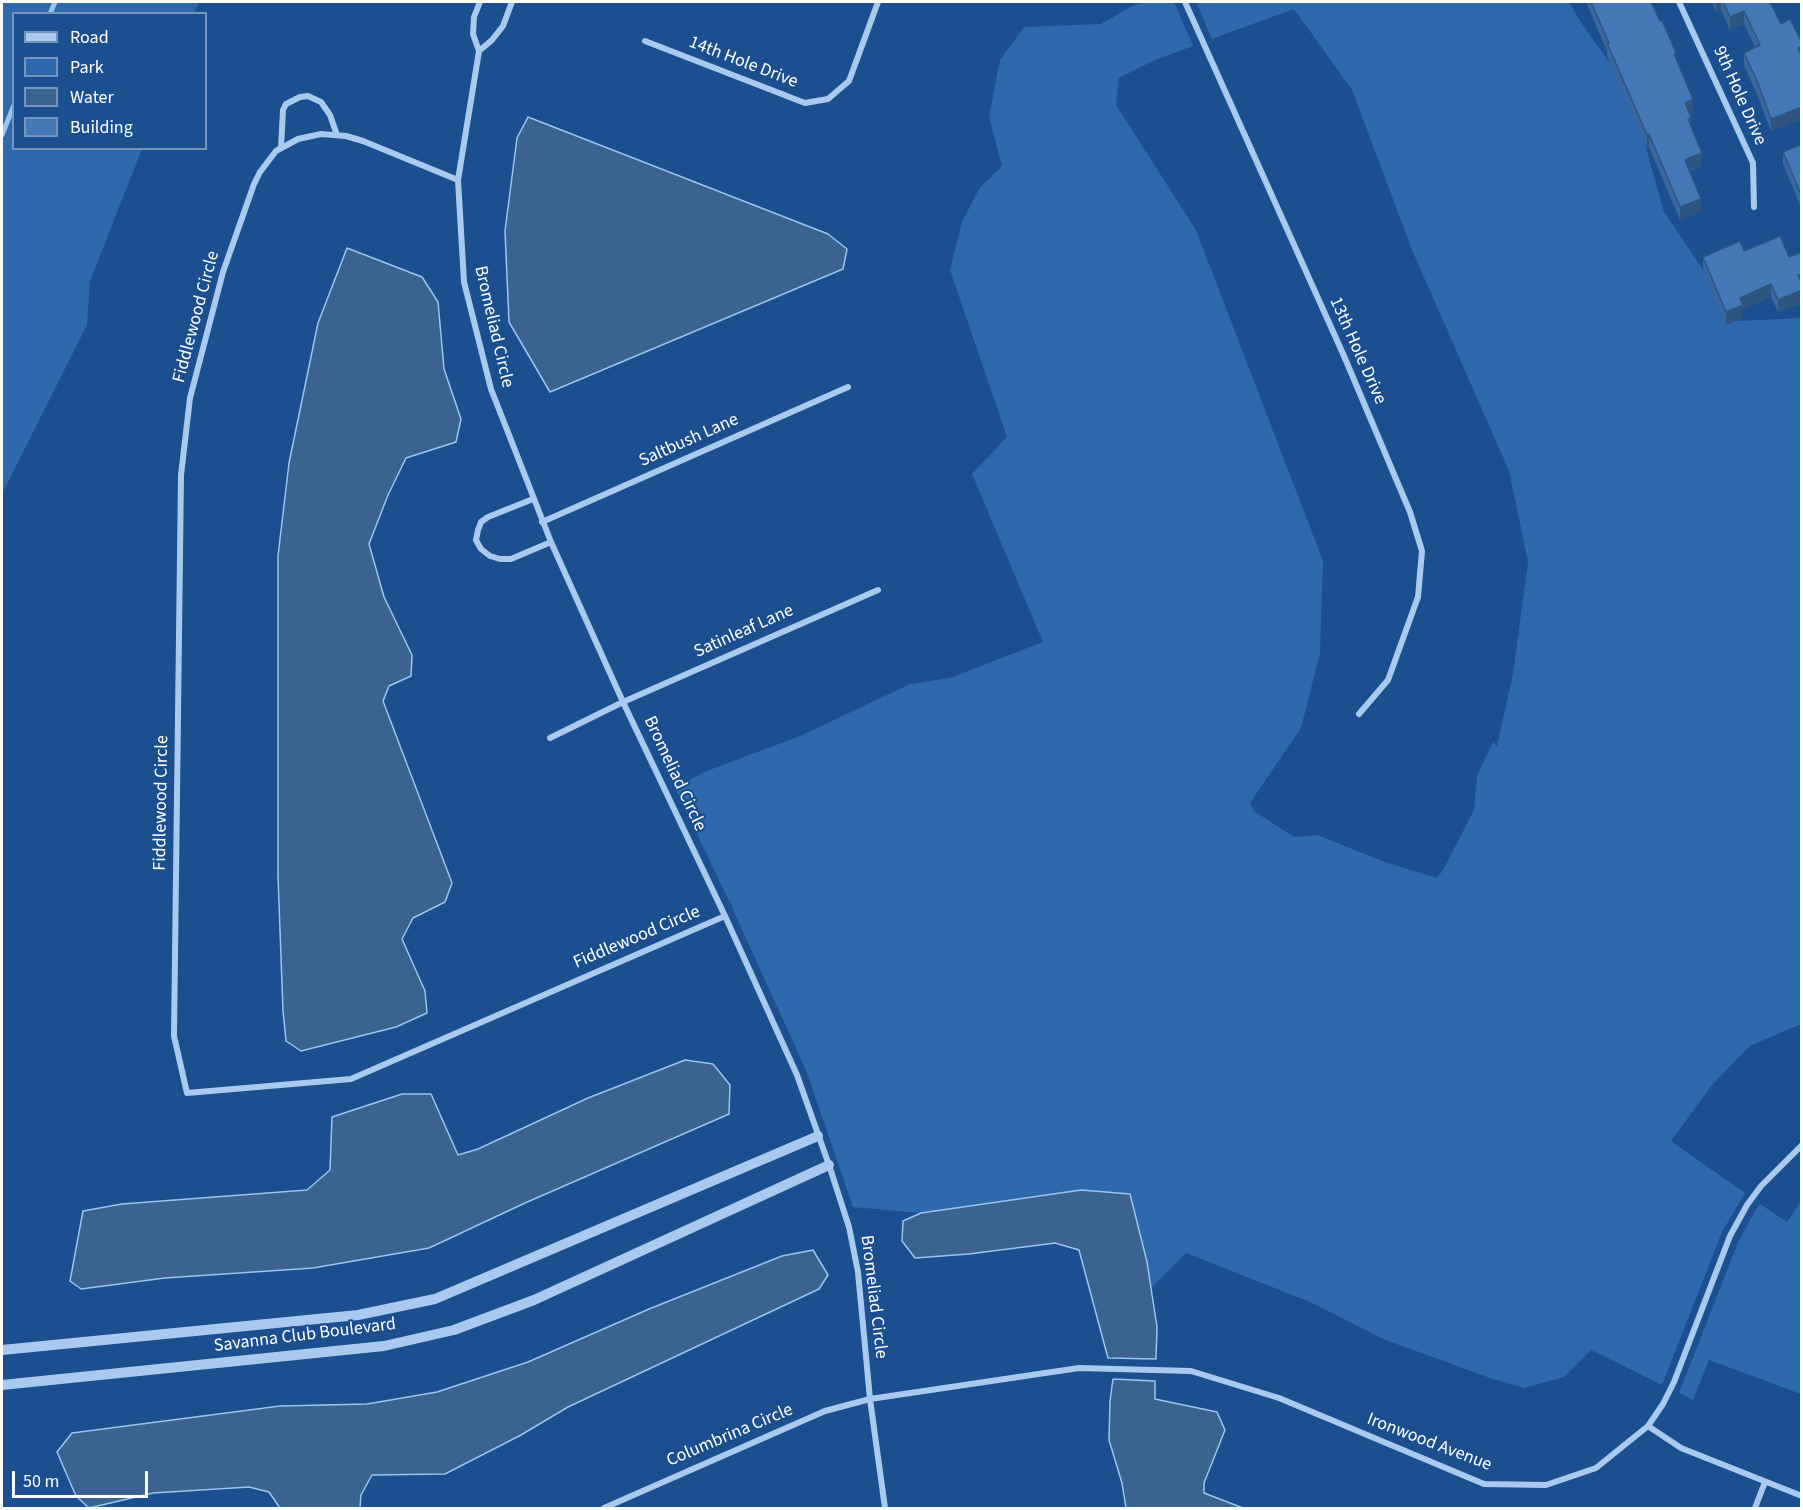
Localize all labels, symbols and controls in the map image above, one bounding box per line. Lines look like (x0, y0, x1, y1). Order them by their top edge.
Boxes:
legend (12, 12, 207, 150)
text: Road (70, 25, 109, 50)
street label: 14th Hole Drive (685, 32, 801, 94)
street label: 9th Hole Drive (1708, 43, 1770, 149)
text: Park (70, 55, 104, 80)
text: Water (70, 85, 114, 110)
text: Building (70, 115, 133, 140)
street label: Fiddlewood Circle (169, 249, 225, 385)
street label: Bromeliad Circle (468, 264, 518, 390)
street label: 13th Hole Drive (1324, 294, 1390, 408)
street label: Saltbush Lane (636, 409, 742, 473)
street label: Satinleaf Lane (691, 600, 797, 664)
street label: Bromeliad Circle (638, 713, 710, 835)
street label: Fiddlewood Circle (150, 735, 174, 871)
street label: Fiddlewood Circle (570, 902, 704, 974)
street label: Bromeliad Circle (855, 1234, 891, 1360)
street label: Savanna Club Boulevard (213, 1314, 397, 1358)
street label: Columbrina Circle (664, 1400, 796, 1472)
street label: Ironwood Avenue (1364, 1409, 1494, 1477)
scale bar (15, 1459, 152, 1497)
text: 50 m (23, 1469, 59, 1494)

